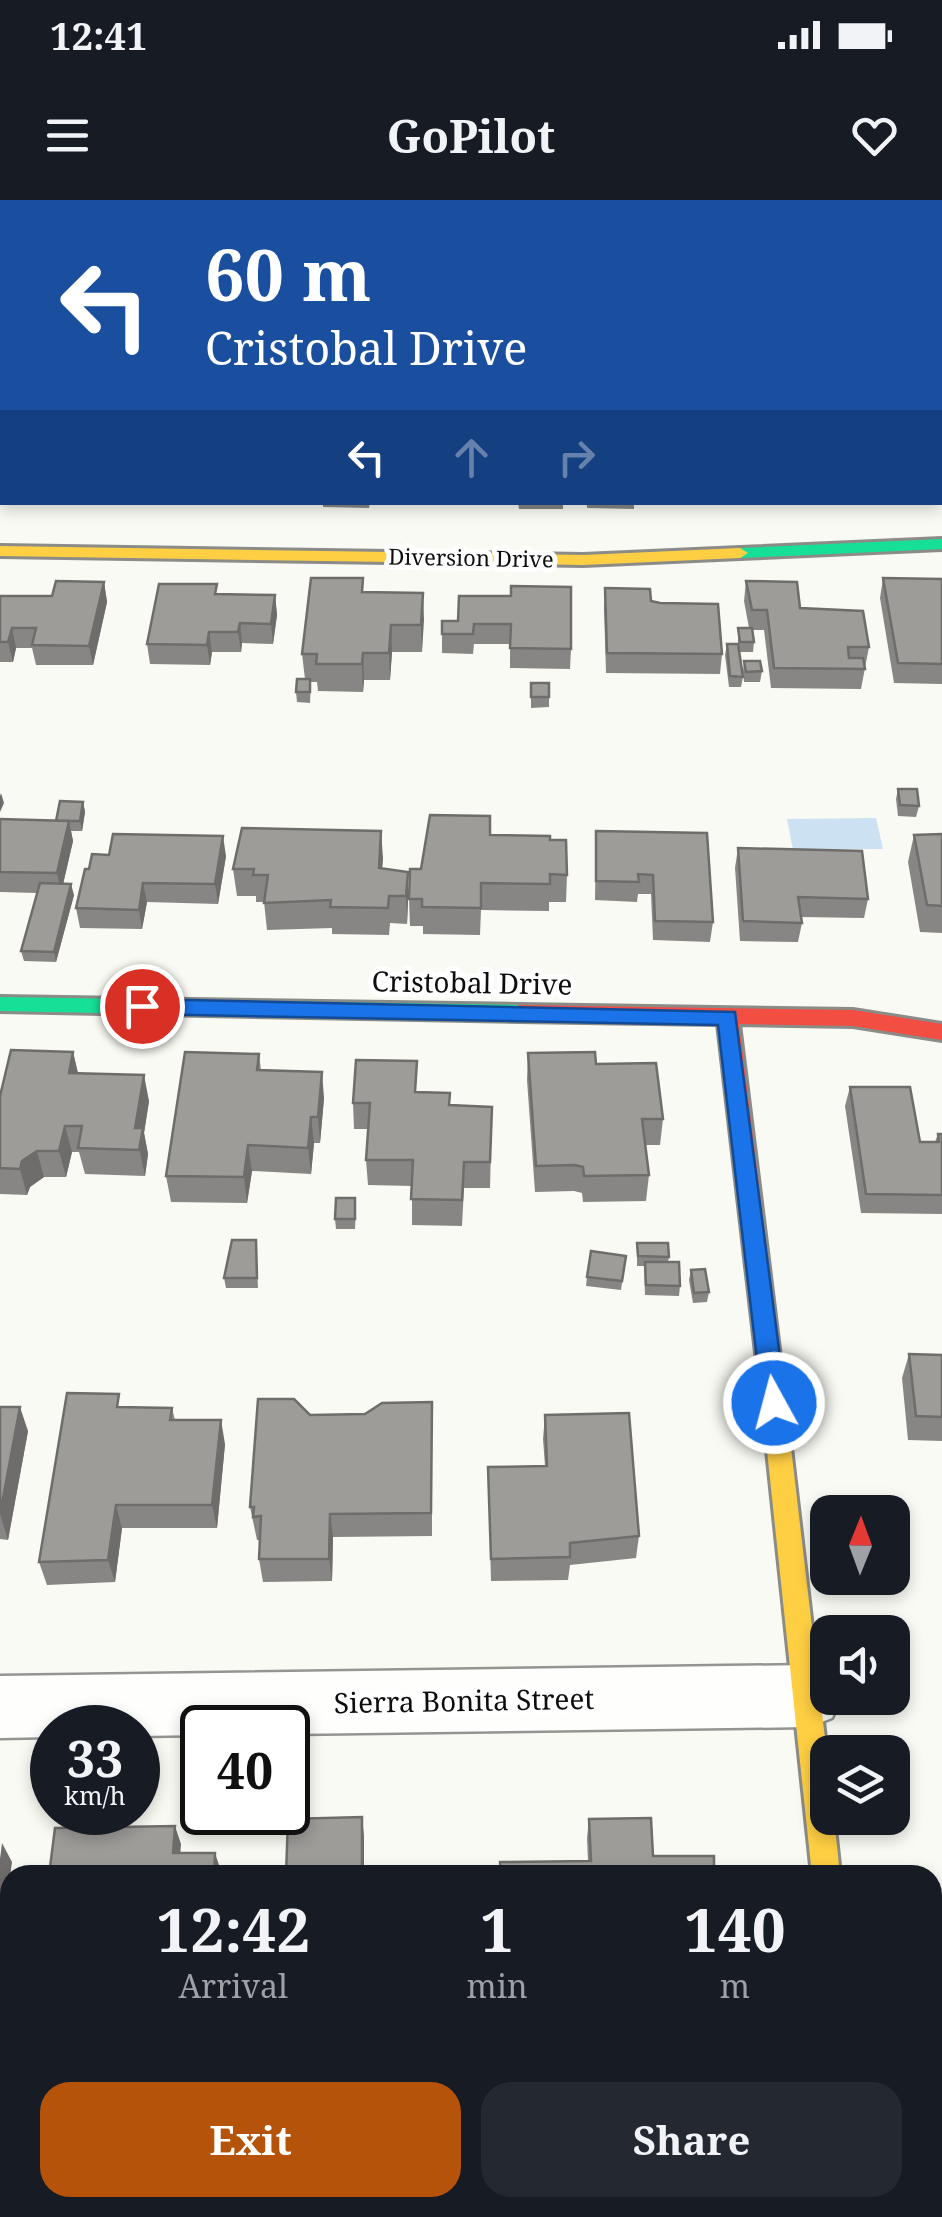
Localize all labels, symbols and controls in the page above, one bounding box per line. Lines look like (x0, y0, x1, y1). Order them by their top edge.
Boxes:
text: 12:41 (50, 9, 147, 61)
text: GoPilot (387, 105, 555, 166)
icon: menu (40, 108, 95, 163)
icon: heart (847, 108, 902, 163)
text: 60 m (205, 226, 371, 322)
icon: left (40, 240, 170, 370)
text: Cristobal Drive (205, 317, 527, 378)
icon: left (339, 430, 394, 485)
icon: ahead (444, 430, 499, 485)
icon: right (549, 430, 604, 485)
street label: Diversion Drive (388, 541, 554, 573)
street label: Cristobal Drive (371, 961, 573, 1003)
pin (100, 964, 185, 1049)
icon: arrive (115, 979, 170, 1034)
position arrow (722, 1351, 826, 1455)
north arrow (810, 1495, 910, 1595)
map controls (810, 1495, 910, 1835)
button: sound (810, 1615, 910, 1715)
street label: Sierra Bonita Street (333, 1679, 595, 1721)
speed limit sign: 40 (180, 1705, 310, 1835)
text: 33 (67, 1724, 123, 1792)
button: layers (810, 1735, 910, 1835)
text: km/h (64, 1778, 126, 1812)
text: 12:42 (156, 1888, 310, 1970)
text: 1 (480, 1888, 514, 1970)
text: 140 (684, 1888, 786, 1970)
text: Arrival (179, 1964, 288, 2007)
text: min (467, 1964, 528, 2007)
text: m (720, 1964, 750, 2007)
button: Exit (40, 2082, 461, 2197)
button: Share (481, 2082, 902, 2197)

